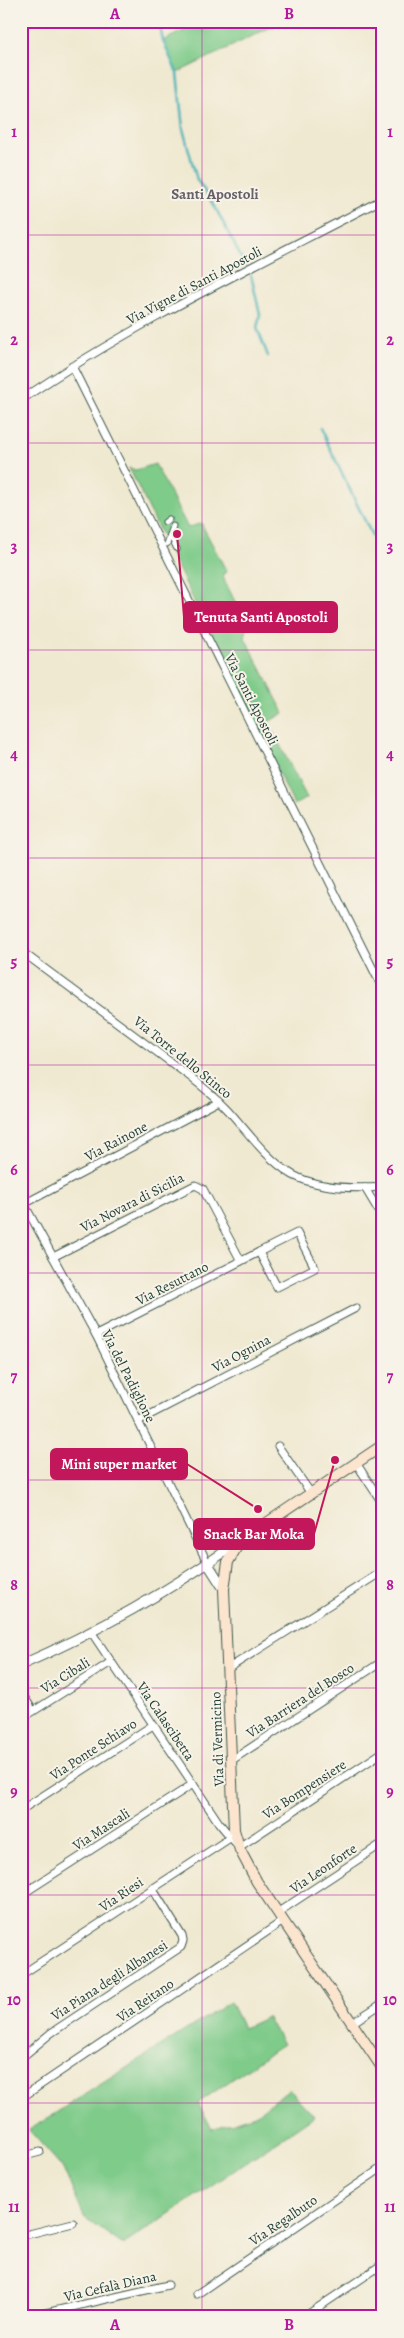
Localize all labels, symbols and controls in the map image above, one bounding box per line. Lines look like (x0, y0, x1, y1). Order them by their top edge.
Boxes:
text: A (109, 3, 121, 25)
text: B (284, 3, 294, 25)
text: 1 (11, 121, 17, 143)
text: 1 (387, 121, 393, 143)
district label: Santi Apostoli (171, 184, 259, 204)
street label: Via Vigne di Santi Apostoli (122, 242, 265, 330)
text: 2 (10, 329, 18, 351)
text: 2 (386, 329, 394, 351)
text: 3 (11, 536, 18, 558)
text: 3 (387, 536, 394, 558)
callout: Tenuta Santi Apostoli (184, 602, 337, 632)
text: Tenuta Santi Apostoli (194, 607, 328, 627)
street label: Via Santi Apostoli (220, 649, 283, 748)
text: 4 (10, 744, 18, 766)
text: 4 (386, 744, 394, 766)
text: 5 (11, 951, 18, 973)
text: 5 (387, 951, 394, 973)
street label: Via Torre dello Stinco (129, 1011, 236, 1103)
street label: Via Rainone (81, 1117, 151, 1166)
text: 6 (10, 1159, 18, 1181)
text: 6 (386, 1159, 394, 1181)
street label: Via Novara di Sicilia (76, 1168, 188, 1237)
street label: Via Resuttano (132, 1257, 212, 1310)
street label: Via del Padiglione (97, 1326, 160, 1426)
street label: Via Ognina (208, 1330, 274, 1377)
text: 7 (11, 1366, 18, 1388)
text: 7 (387, 1366, 394, 1388)
callout: Mini super market (51, 1449, 187, 1479)
text: Mini super market (61, 1454, 177, 1474)
callout: Snack Bar Moka (194, 1519, 314, 1549)
text: Snack Bar Moka (204, 1524, 305, 1544)
text: 8 (10, 1574, 18, 1596)
text: 8 (386, 1574, 394, 1596)
street label: Via Cibali (36, 1653, 94, 1698)
street label: Via Barriera del Bosco (242, 1658, 358, 1743)
street label: Via Calascibetta (132, 1677, 199, 1765)
street label: Via di Vermicino (206, 1691, 229, 1788)
street label: Via Ponte Schiavo (45, 1714, 141, 1785)
street label: Via Bompensiere (258, 1755, 350, 1824)
text: 9 (10, 1781, 18, 1803)
text: 9 (386, 1781, 394, 1803)
street label: Via Mascali (68, 1804, 134, 1856)
street label: Via Leonforte (285, 1839, 360, 1898)
street label: Via Riesi (95, 1873, 147, 1917)
street label: Via Piana degli Albanesi (46, 1936, 171, 2026)
street label: Via Reitano (112, 1974, 178, 2027)
text: 10 (7, 1989, 21, 2011)
text: 10 (383, 1989, 397, 2011)
street label: Via Regalbuto (245, 2191, 321, 2251)
text: 11 (8, 2196, 20, 2218)
text: 11 (384, 2196, 396, 2218)
street label: Via Cefalà Diana (61, 2267, 159, 2307)
text: A (109, 2314, 121, 2336)
text: B (284, 2314, 294, 2336)

